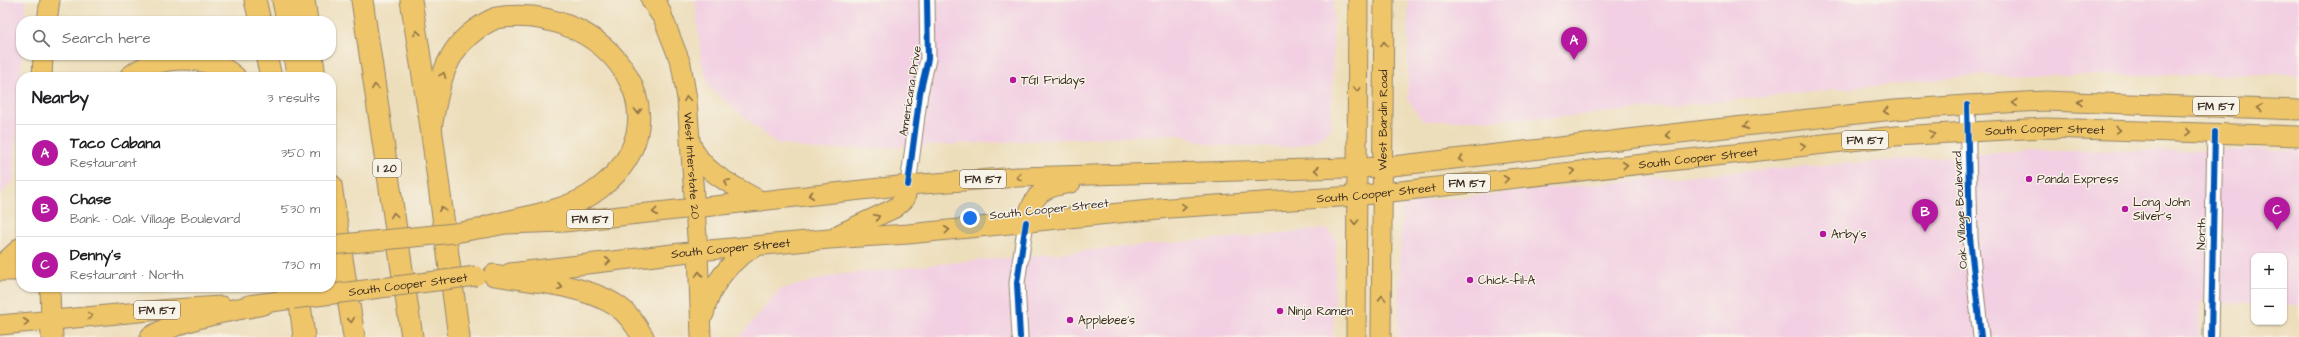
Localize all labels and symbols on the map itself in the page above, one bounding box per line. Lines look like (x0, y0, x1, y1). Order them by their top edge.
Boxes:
pin: A (1561, 27, 1587, 60)
one-way arrow (413, 30, 421, 36)
one-way arrow (1380, 41, 1388, 47)
street label: Americana Drive (895, 44, 926, 138)
street label: West Bardin Road (1374, 69, 1392, 171)
one-way arrow (439, 72, 447, 79)
place label: TGI Fridays (1021, 72, 1085, 90)
marker: TGI Fridays (1008, 75, 1018, 85)
one-way arrow (371, 84, 380, 90)
one-way arrow (1353, 86, 1361, 92)
one-way arrow (682, 96, 691, 102)
road number: FM 157 (2193, 97, 2239, 115)
one-way arrow (2012, 98, 2018, 107)
one-way arrow (2077, 98, 2083, 107)
one-way arrow (2257, 104, 2263, 113)
one-way arrow (1883, 106, 1889, 115)
one-way arrow (634, 108, 642, 114)
street label: West Interstate 20 (679, 112, 704, 220)
street label: South Cooper Street (1985, 120, 2105, 140)
one-way arrow (1743, 121, 1749, 130)
one-way arrow (2115, 126, 2121, 134)
one-way arrow (2185, 128, 2191, 136)
one-way arrow (1665, 130, 1671, 139)
one-way arrow (1929, 130, 1935, 138)
road number: FM 157 (1842, 131, 1888, 149)
one-way arrow (1800, 142, 1806, 151)
street label: South Cooper Street (1638, 143, 1759, 173)
street label: Oak Village Boulevard (1949, 151, 1973, 269)
one-way arrow (1458, 155, 1464, 164)
road number: I 20 (373, 159, 401, 177)
one-way arrow (1622, 161, 1628, 170)
one-way arrow (1314, 166, 1320, 174)
one-way arrow (1569, 167, 1575, 176)
road number: FM 157 (960, 170, 1006, 188)
place label: Panda Express (2037, 171, 2118, 188)
one-way arrow (1016, 172, 1022, 181)
road number: FM 157 (1444, 174, 1490, 192)
one-way arrow (1503, 174, 1509, 183)
marker: Panda Express (2024, 174, 2034, 184)
one-way arrow (724, 179, 731, 186)
street label: South Cooper Street (1316, 179, 1437, 207)
one-way arrow (808, 190, 814, 199)
place label: Long John Silver's (2133, 194, 2190, 225)
street label: South Cooper Street (989, 195, 1110, 224)
pin: C (2264, 197, 2290, 230)
pin: B (1912, 199, 1938, 232)
one-way arrow (1181, 202, 1187, 211)
marker: Long John Silver's (2120, 204, 2130, 214)
one-way arrow (438, 206, 447, 212)
one-way arrow (652, 207, 658, 216)
your location (960, 208, 980, 228)
road number: FM 157 (567, 210, 613, 228)
one-way arrow (390, 212, 399, 218)
one-way arrow (873, 214, 880, 222)
street label: North (2193, 218, 2210, 250)
one-way arrow (1351, 219, 1359, 225)
one-way arrow (944, 226, 950, 235)
place label: Arby's (1831, 226, 1867, 244)
marker: Arby's (1818, 229, 1828, 239)
street label: South Cooper Street (670, 235, 791, 263)
one-way arrow (605, 257, 611, 266)
street label: South Cooper Street (348, 269, 469, 301)
one-way arrow (695, 271, 703, 277)
place label: Chick-fil-A (1478, 272, 1536, 289)
marker: Chick-fil-A (1465, 275, 1475, 285)
one-way arrow (557, 282, 564, 290)
one-way arrow (1378, 295, 1386, 301)
road number: FM 157 (134, 301, 180, 319)
place label: Ninja Ramen (1288, 303, 1353, 320)
marker: Ninja Ramen (1275, 306, 1285, 316)
one-way arrow (87, 312, 93, 321)
place label: Applebee's (1078, 312, 1135, 329)
marker: Applebee's (1065, 315, 1075, 325)
one-way arrow (346, 317, 355, 323)
one-way arrow (22, 318, 29, 327)

